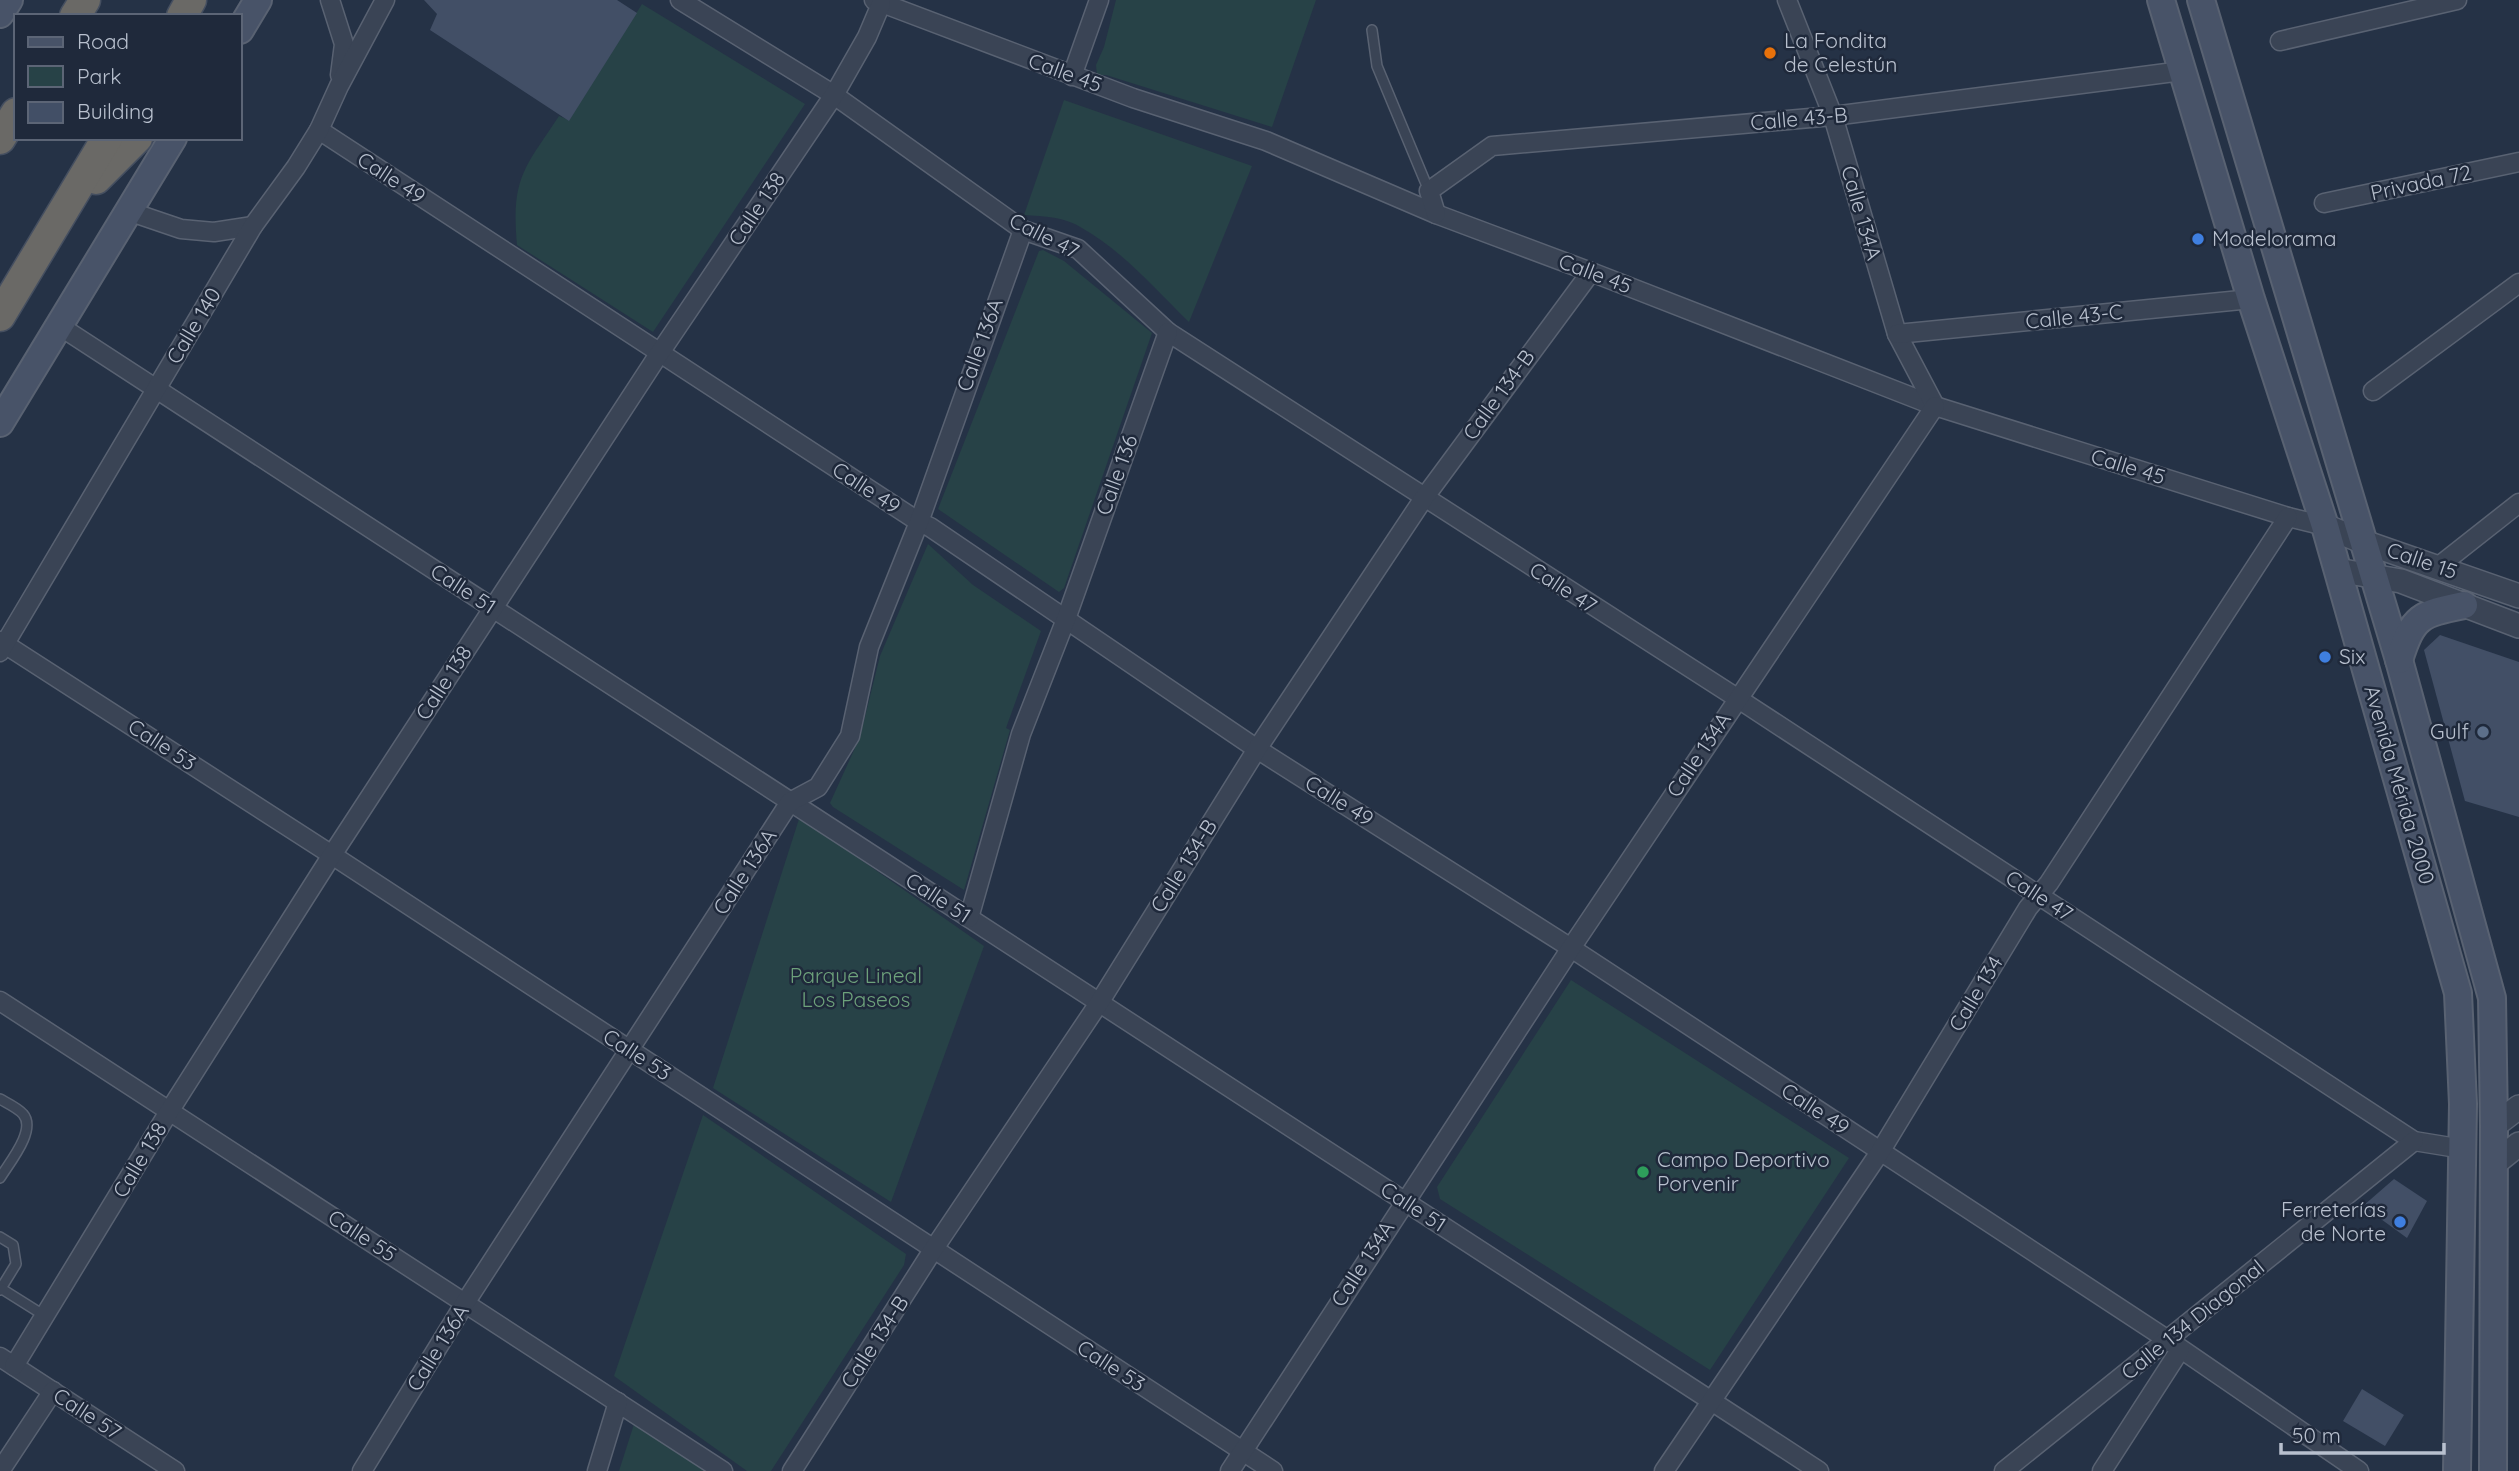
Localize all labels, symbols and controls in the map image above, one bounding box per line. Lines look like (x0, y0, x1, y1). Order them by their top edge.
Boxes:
legend (14, 14, 242, 140)
place label: La Fondita de Celestún (1784, 27, 1897, 77)
text: Road (77, 28, 129, 54)
marker: La Fondita de Celestún (1762, 45, 1778, 61)
street label: Calle 45 (1025, 47, 1106, 97)
text: Park (77, 63, 121, 89)
text: Building (77, 98, 154, 124)
street label: Calle 43-B (1749, 101, 1849, 135)
street label: Calle 49 (353, 146, 430, 209)
street label: Privada 72 (2368, 159, 2474, 205)
street label: Calle 134A (1836, 163, 1888, 263)
street label: Calle 138 (722, 167, 790, 250)
street label: Calle 47 (1005, 207, 1084, 264)
place label: Modelorama (2212, 225, 2336, 251)
marker: Modelorama (2190, 231, 2206, 247)
street label: Calle 45 (1555, 247, 1636, 299)
street label: Calle 140 (160, 283, 226, 368)
street label: Calle 136A (950, 295, 1008, 395)
street label: Calle 43-C (2024, 298, 2124, 334)
street label: Calle 134-B (1457, 344, 1540, 445)
street label: Calle 136 (1090, 431, 1143, 518)
street label: Calle 45 (2088, 442, 2169, 490)
street label: Calle 49 (828, 456, 905, 519)
street label: Calle 15 (2384, 536, 2461, 584)
street label: Calle 47 (1525, 556, 1602, 619)
street label: Calle 51 (426, 557, 501, 619)
street label: Calle 138 (409, 640, 477, 725)
place label: Six (2339, 643, 2365, 669)
marker: Six (2317, 649, 2333, 665)
street label: Avenida Mérida 2000 (2359, 682, 2441, 887)
street label: Calle 134A (1660, 707, 1736, 802)
street label: Calle 53 (124, 713, 201, 776)
place label: Gulf (2430, 718, 2469, 744)
marker: Gulf (2475, 724, 2491, 740)
street label: Calle 49 (1300, 769, 1379, 831)
street label: Calle 134-B (1144, 814, 1222, 917)
street label: Calle 136A (707, 824, 782, 919)
street label: Calle 47 (2001, 864, 2078, 927)
street label: Calle 51 (901, 866, 976, 928)
street label: Calle 134 (1943, 951, 2008, 1036)
park label: Parque Lineal Los Paseos (790, 962, 922, 1012)
street label: Calle 53 (599, 1023, 676, 1086)
street label: Calle 49 (1777, 1077, 1854, 1140)
street label: Calle 138 (106, 1117, 172, 1202)
place label: Campo Deportivo Porvenir (1657, 1146, 1830, 1196)
marker: Campo Deportivo Porvenir (1635, 1164, 1651, 1180)
street label: Calle 51 (1376, 1175, 1451, 1237)
place label: Ferreterías de Norte (2281, 1196, 2386, 1246)
street label: Calle 55 (323, 1203, 402, 1267)
marker: Ferreterías de Norte (2392, 1214, 2408, 1230)
street label: Calle 134A (1325, 1216, 1399, 1311)
street label: Calle 134 Diagonal (2116, 1254, 2269, 1385)
street label: Calle 134-B (835, 1290, 914, 1393)
street label: Calle 136A (400, 1299, 474, 1396)
street label: Calle 53 (1073, 1334, 1150, 1397)
street label: Calle 57 (49, 1382, 127, 1445)
scale bar (2281, 1412, 2444, 1456)
text: 50 m (2292, 1422, 2341, 1448)

